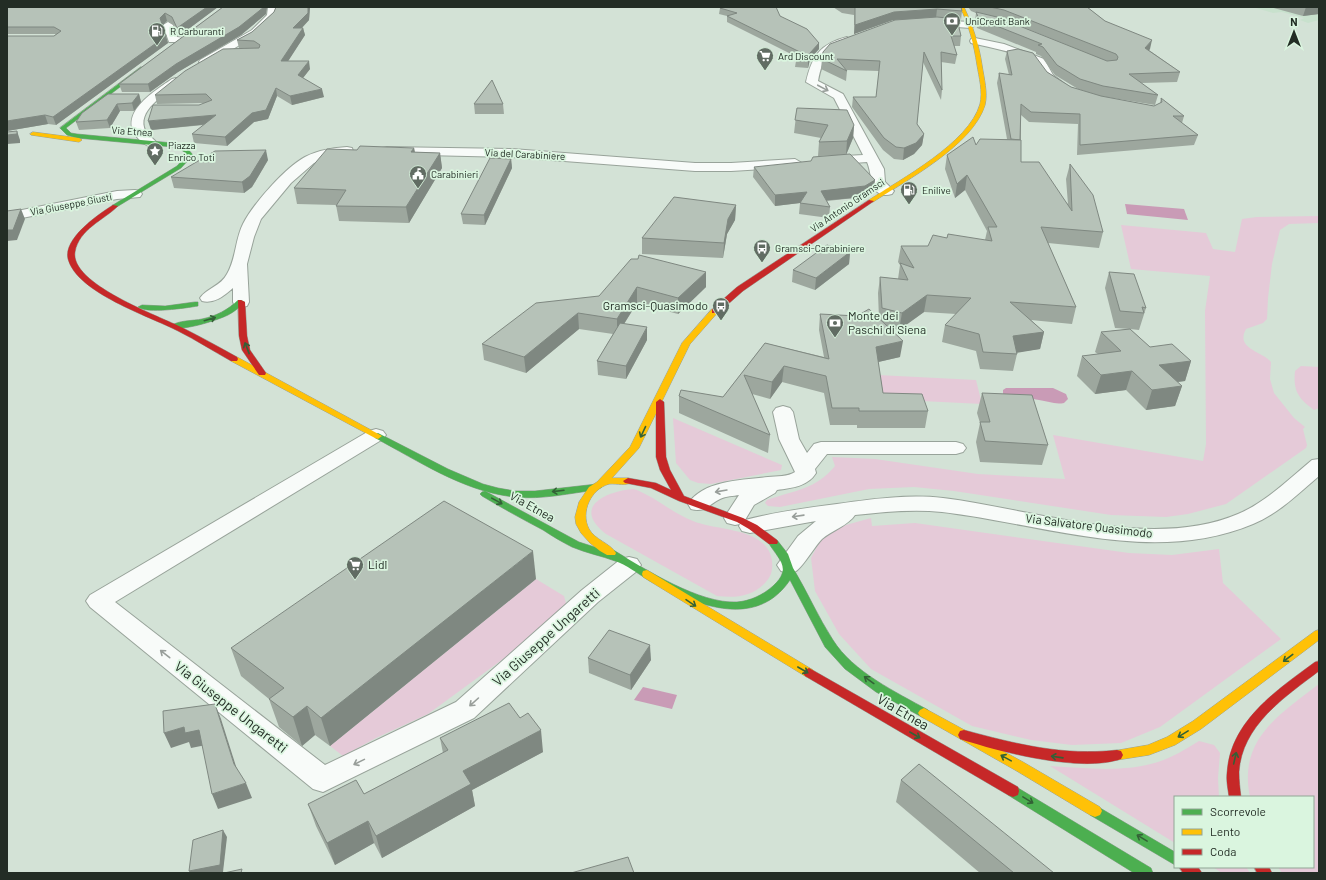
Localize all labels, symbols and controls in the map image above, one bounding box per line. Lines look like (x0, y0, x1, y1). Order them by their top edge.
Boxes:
bank icon: UniCredit Bank (942, 11, 962, 36)
north arrow (1274, 12, 1314, 52)
place label: UniCredit Bank (965, 15, 1030, 27)
text: N (1290, 15, 1298, 28)
fuel station icon: R Carburanti (147, 21, 167, 46)
place label: R Carburanti (170, 25, 224, 37)
supermarket icon: Ard Discount (755, 46, 775, 71)
place label: Ard Discount (778, 50, 834, 62)
one-way arrow (817, 85, 829, 92)
street label: Via Etnea (111, 124, 153, 138)
place label: Piazza Enrico Toti (168, 139, 215, 163)
place icon: Piazza Enrico Toti (145, 141, 165, 166)
street label: Via del Carabiniere (484, 146, 566, 162)
public building icon: Carabinieri (408, 164, 428, 189)
place label: Carabinieri (431, 168, 478, 180)
street label: Via Antonio Gramsci (808, 176, 886, 234)
fuel station icon: Enilive (899, 180, 919, 205)
place label: Enilive (922, 184, 951, 196)
street label: Via Giuseppe Giusti (29, 190, 113, 218)
bus stop icon: Gramsci-Carabiniere (752, 238, 772, 263)
place label: Gramsci-Carabiniere (775, 242, 865, 254)
bus stop icon: Gramsci-Quasimodo (711, 296, 731, 321)
place label: Gramsci-Quasimodo (603, 298, 708, 312)
place label: Monte dei Paschi di Siena (848, 308, 926, 336)
bank icon: Monte dei Paschi di Siena (825, 313, 845, 338)
one-way arrow (204, 315, 217, 322)
one-way arrow (242, 343, 250, 355)
one-way arrow (638, 426, 646, 438)
one-way arrow (552, 487, 565, 495)
one-way arrow (715, 487, 728, 495)
street label: Via Etnea (508, 488, 557, 524)
one-way arrow (491, 498, 503, 505)
street label: Via Salvatore Quasimodo (1025, 510, 1153, 540)
one-way arrow (792, 512, 805, 520)
supermarket icon: Lidl (345, 555, 365, 580)
place label: Lidl (368, 557, 387, 571)
street label: Via Giuseppe Ungaretti (488, 584, 603, 689)
one-way arrow (686, 599, 697, 607)
one-way arrow (160, 650, 171, 659)
one-way arrow (1282, 653, 1293, 662)
street label: Via Giuseppe Ungaretti (171, 657, 291, 756)
one-way arrow (797, 666, 809, 674)
one-way arrow (863, 676, 874, 684)
street label: Via Etnea (874, 690, 932, 733)
one-way arrow (469, 697, 479, 706)
one-way arrow (1177, 730, 1189, 738)
one-way arrow (909, 732, 921, 740)
one-way arrow (1232, 752, 1239, 765)
one-way arrow (1051, 753, 1064, 761)
one-way arrow (1000, 754, 1012, 762)
one-way arrow (353, 759, 365, 766)
legend (1174, 796, 1314, 868)
one-way arrow (1022, 797, 1034, 805)
text: Scorrevole (1210, 804, 1266, 818)
text: Lento (1210, 824, 1240, 838)
one-way arrow (1136, 834, 1148, 842)
text: Coda (1210, 844, 1237, 858)

